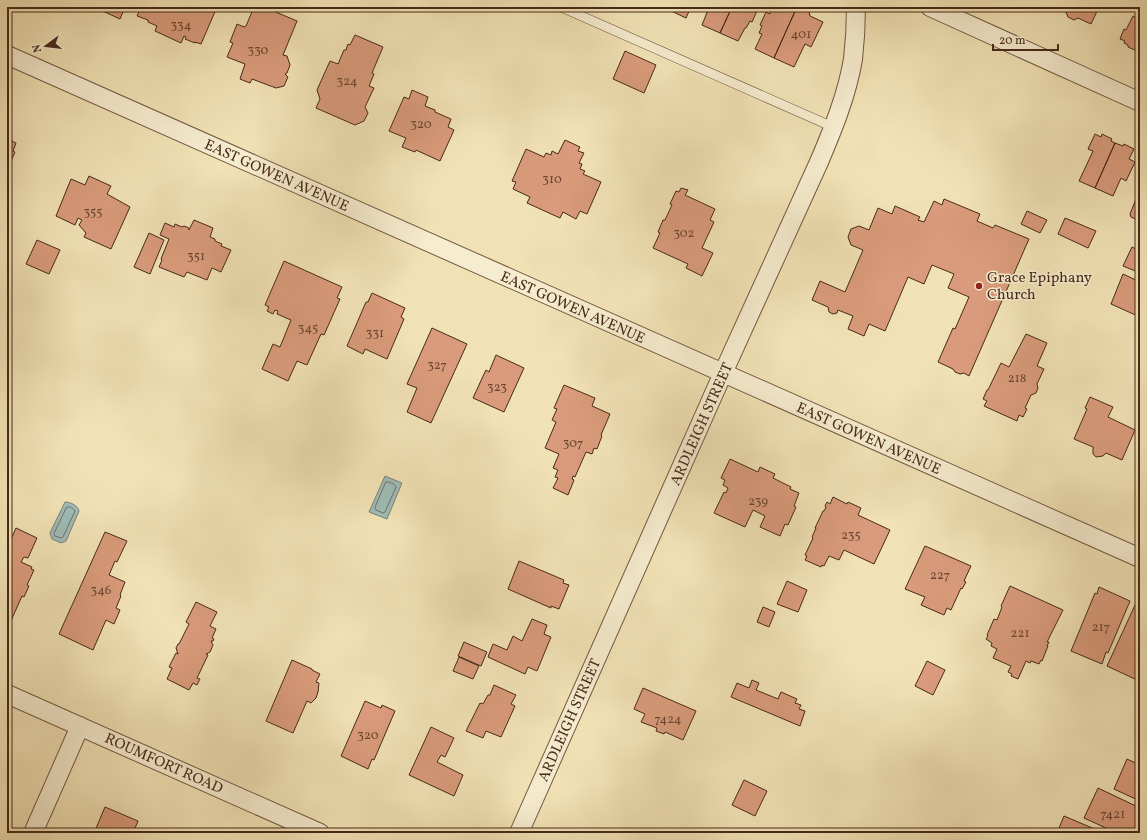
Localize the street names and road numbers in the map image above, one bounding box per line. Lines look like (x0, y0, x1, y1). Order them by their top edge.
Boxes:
street label: EAST GOWEN AVENUE (201, 135, 352, 218)
street label: EAST GOWEN AVENUE (497, 267, 648, 350)
street label: ARDLEIGH STREET (666, 360, 739, 489)
street label: EAST GOWEN AVENUE (793, 398, 944, 481)
street label: ARDLEIGH STREET (534, 656, 607, 785)
street label: ROUMFORT ROAD (101, 729, 226, 800)

